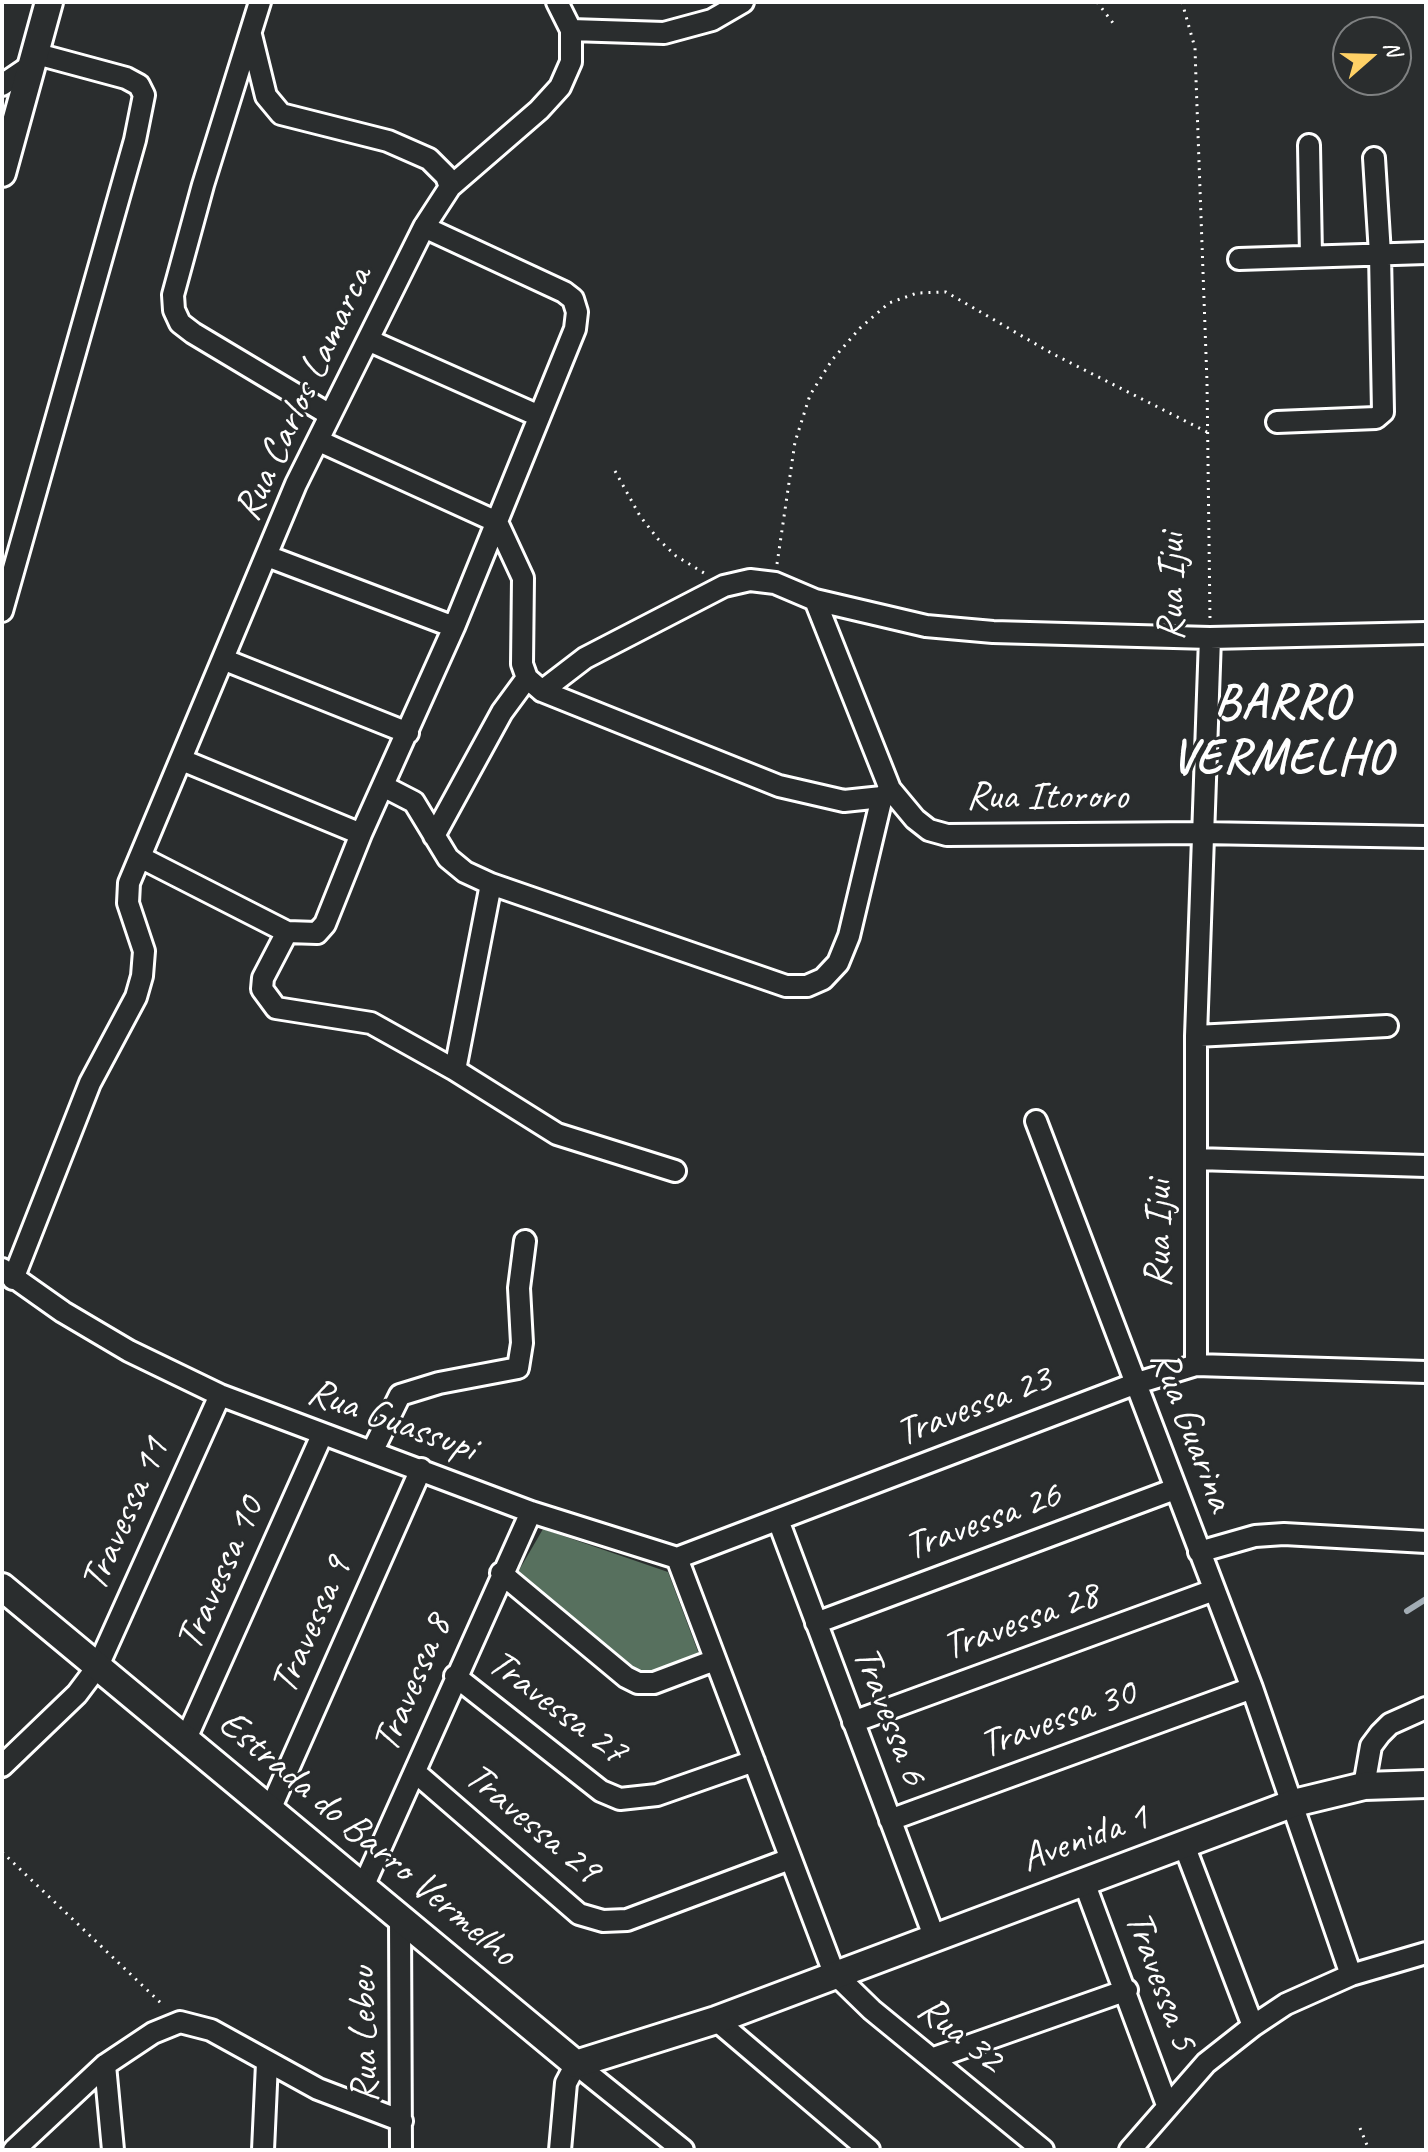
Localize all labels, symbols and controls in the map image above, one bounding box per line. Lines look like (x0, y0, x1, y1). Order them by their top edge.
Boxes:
north arrow (1332, 16, 1412, 96)
text: N (1377, 37, 1408, 60)
street label: Rua Carlos Lamarca (224, 259, 384, 529)
street label: Rua Ijui (1149, 533, 1197, 641)
district label: BARRO VERMELHO (1171, 675, 1393, 788)
street label: Rua Itororo (966, 774, 1128, 822)
street label: Rua Ijui (1136, 1180, 1184, 1288)
street label: Rua Guarina (1138, 1344, 1244, 1518)
street label: Travessa 23 (890, 1355, 1058, 1459)
street label: Rua Guassupi (301, 1368, 483, 1474)
street label: Travessa 11 (71, 1431, 181, 1599)
street label: Travessa 26 (898, 1472, 1068, 1572)
street label: Travessa 10 (166, 1490, 276, 1658)
street label: Travessa 9 (261, 1550, 363, 1702)
street label: Travessa 28 (936, 1572, 1106, 1672)
street label: Travessa 8 (363, 1608, 463, 1760)
street label: Travessa 27 (478, 1640, 636, 1776)
street label: Travessa 6 (841, 1640, 937, 1792)
street label: Travessa 30 (973, 1670, 1143, 1770)
street label: Estrada do Barro Vermelho (208, 1700, 526, 1978)
street label: Travessa 29 (454, 1753, 610, 1895)
street label: Avenida 1 (1015, 1794, 1155, 1884)
street label: Travessa 5 (1113, 1905, 1207, 2057)
street label: Rua Lebeu (340, 1967, 390, 2103)
street label: Rua 32 (907, 1986, 1013, 2084)

